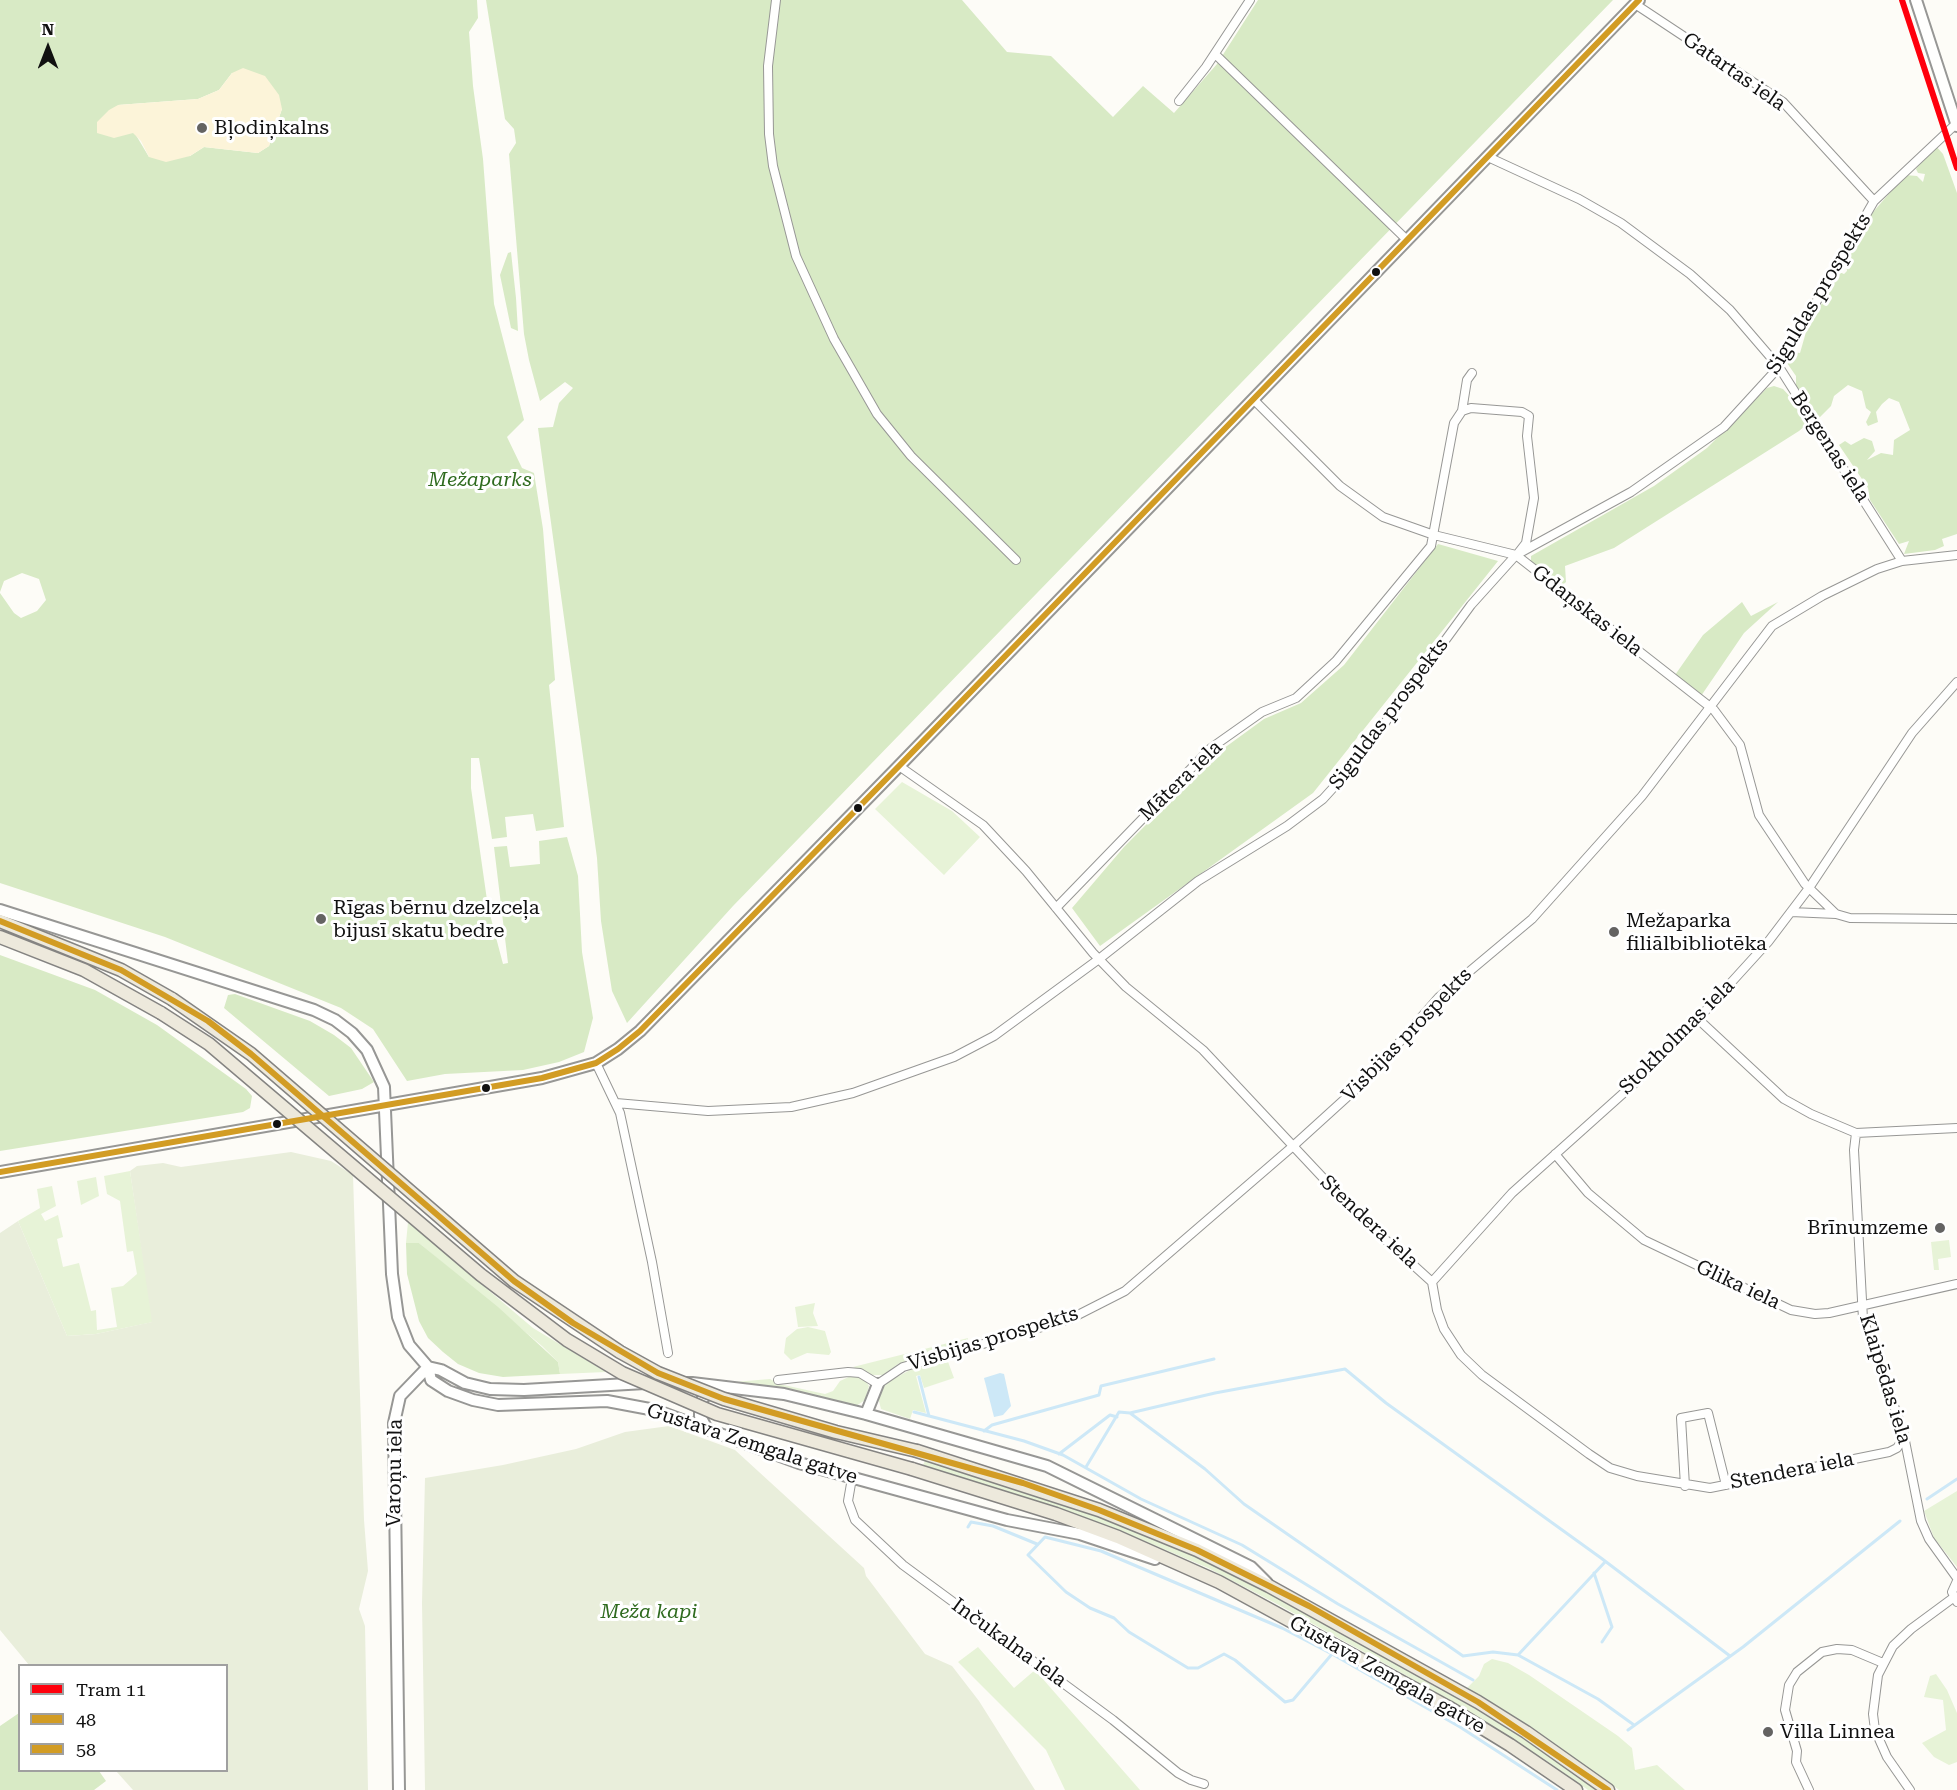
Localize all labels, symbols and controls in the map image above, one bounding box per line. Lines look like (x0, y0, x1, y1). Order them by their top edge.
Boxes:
north arrow (18, 18, 78, 78)
text: N (42, 20, 54, 39)
street label: Gatartas iela (1678, 28, 1790, 116)
place label: Bļodiņkalns (214, 116, 329, 140)
marker: Bļodiņkalns (195, 121, 209, 135)
street label: Siguldas prospekts (1761, 209, 1877, 379)
unlabelled marker (1370, 266, 1382, 278)
street label: Bergenas iela (1785, 387, 1875, 507)
park label: Mežaparks (428, 468, 532, 492)
street label: Gdaņskas iela (1527, 560, 1647, 662)
street label: Siguldas prospekts (1324, 634, 1454, 794)
street label: Mātera iela (1135, 736, 1227, 826)
unlabelled marker (852, 802, 864, 814)
place label: Rīgas bērnu dzelzceļa bijusī skatu bedre (333, 896, 540, 943)
place label: Mežaparka filiālbibliotēka (1626, 909, 1767, 956)
marker: Rīgas bērnu dzelzceļa bijusī skatu bedre (314, 912, 328, 926)
marker: Mežaparka filiālbibliotēka (1607, 925, 1621, 939)
street label: Visbijas prospekts (1337, 963, 1477, 1107)
street label: Stokholmas iela (1614, 974, 1740, 1100)
unlabelled marker (480, 1082, 492, 1094)
unlabelled marker (271, 1118, 283, 1130)
street label: Stendera iela (1315, 1170, 1423, 1274)
place label: Brīnumzeme (1807, 1216, 1928, 1240)
marker: Brīnumzeme (1933, 1221, 1947, 1235)
street label: Glika iela (1692, 1255, 1784, 1315)
street label: Visbijas prospekts (905, 1302, 1081, 1376)
street label: Klaipēdas iela (1854, 1311, 1916, 1447)
street label: Gustava Zemgala gatve (644, 1399, 860, 1489)
street label: Varoņu iela (382, 1419, 408, 1527)
street label: Stendera iela (1728, 1447, 1856, 1495)
street label: Inčukalna iela (947, 1593, 1071, 1693)
park label: Meža kapi (600, 1600, 698, 1624)
street label: Gustava Zemgala gatve (1285, 1611, 1489, 1739)
legend (18, 1664, 228, 1772)
text: Tram 11 (76, 1679, 146, 1700)
text: 48 (76, 1709, 96, 1730)
place label: Villa Linnea (1780, 1720, 1895, 1744)
marker: Villa Linnea (1761, 1725, 1775, 1739)
text: 58 (76, 1739, 96, 1760)

